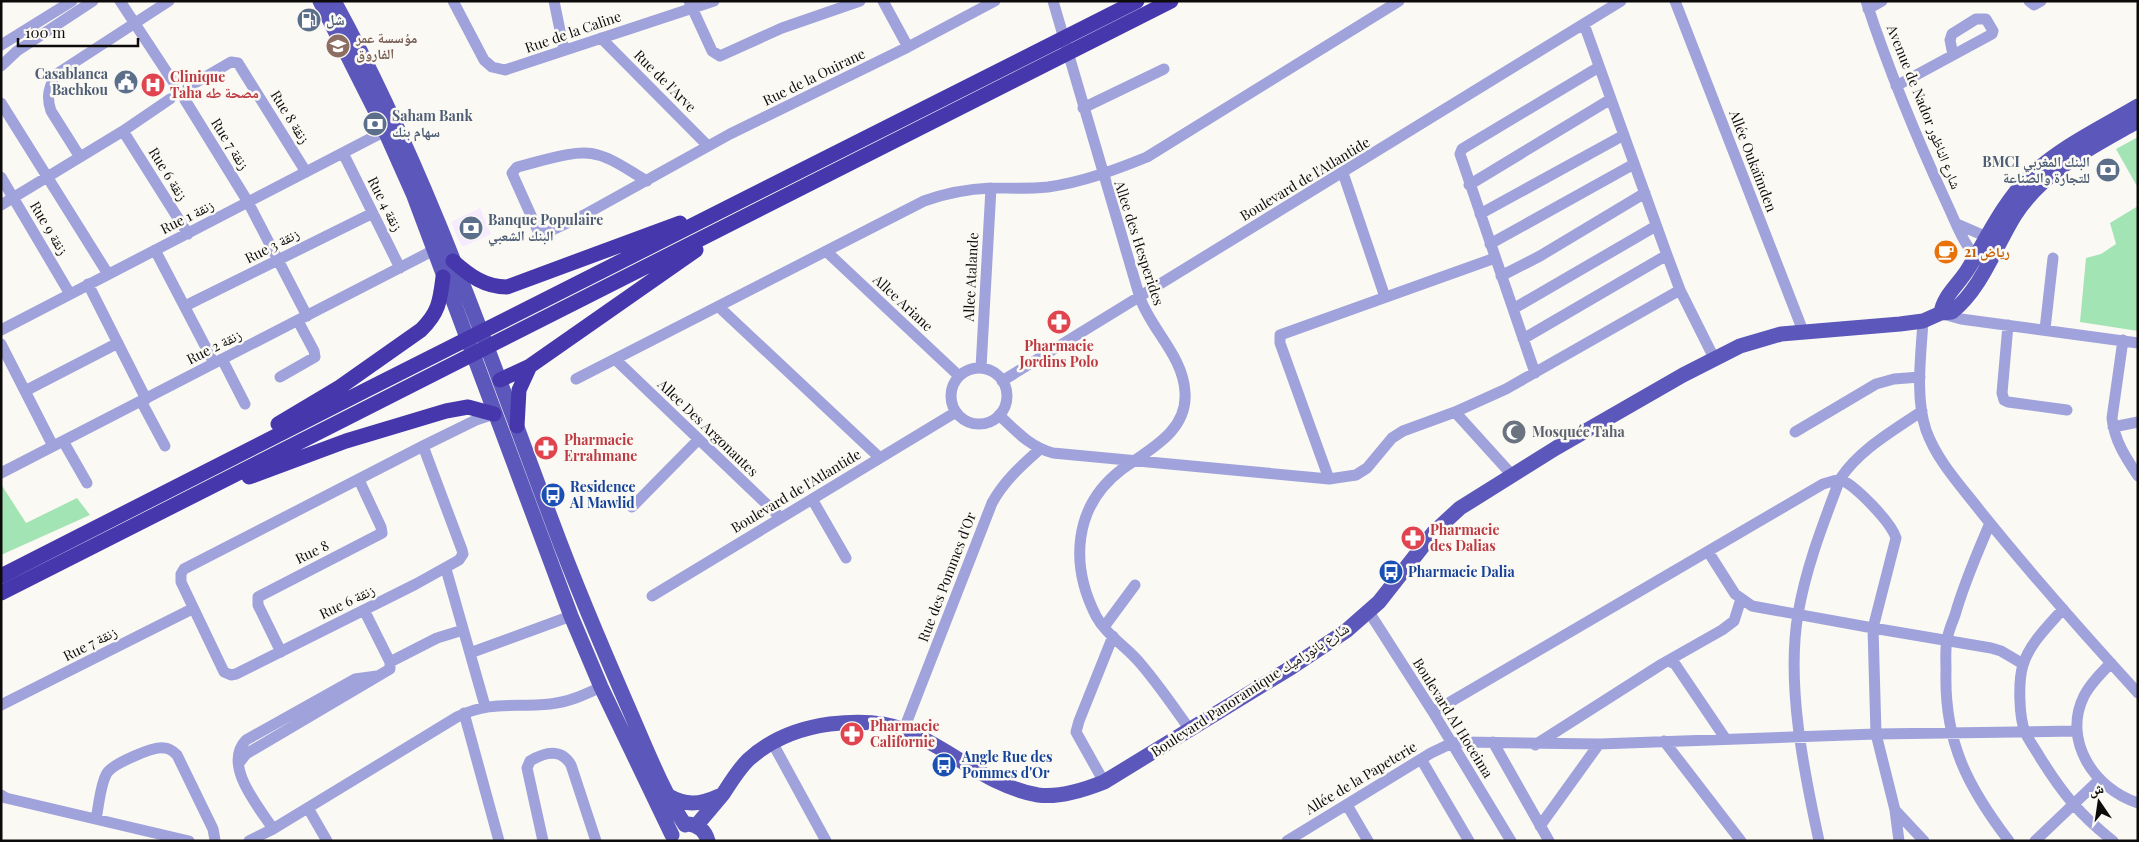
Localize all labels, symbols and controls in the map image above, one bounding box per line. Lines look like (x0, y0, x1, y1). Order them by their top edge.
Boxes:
street label: Rue de la Caline (522, 6, 623, 57)
fuel station icon: شل (296, 7, 322, 33)
place label: شل (326, 10, 345, 29)
scale bar (18, 15, 138, 47)
street label: Avenue de Nador شارع الناظور (1881, 21, 1966, 192)
text: 100 m (25, 22, 66, 42)
place label: مؤسسة عمر الفاروق (355, 28, 417, 63)
school or university icon: مؤسسة عمر الفاروق (325, 33, 351, 59)
street label: Rue de la Ouirane (759, 44, 868, 110)
street label: Rue de l'Arve (630, 45, 701, 116)
place label: Casablanca Bachkou (35, 64, 109, 99)
place label: Clinique Taha مصحة طه (170, 67, 259, 102)
public building icon: Casablanca Bachkou (113, 69, 139, 95)
hospital icon: Clinique Taha مصحة طه (140, 72, 166, 98)
street label: Rue 8 زنقة (267, 86, 314, 147)
place label: Saham Bank سهام بنك (392, 106, 473, 142)
street label: Allée Oukaïmden (1725, 106, 1782, 215)
bank icon: Saham Bank سهام بنك (362, 111, 388, 137)
street label: Rue 7 زنقة (207, 114, 254, 173)
street label: Boulevard de l'Atlantide (1236, 132, 1373, 225)
street label: Rue 6 زنقة (145, 143, 192, 204)
place label: BMCI البنك المغربي للتجارة والصناعة (1982, 152, 2090, 187)
bank icon: BMCI البنك المغربي للتجارة والصناعة (2095, 157, 2121, 183)
street label: Rue 4 زنقة (364, 173, 407, 234)
street label: Allee des Hesperides (1110, 177, 1169, 308)
street label: Rue 1 زنقة (157, 195, 217, 238)
street label: Rue 9 زنقة (26, 197, 73, 258)
place label: Banque Populaire البنك الشعبي (488, 210, 603, 247)
bank icon: Banque Populaire البنك الشعبي (458, 215, 484, 241)
street label: Rue 3 زنقة (241, 224, 302, 267)
street label: Allee Atalande (959, 232, 982, 323)
cafe icon: رياض 21 (1933, 239, 1959, 265)
place label: رياض 21 (1964, 242, 2010, 261)
street label: Allee Ariane (869, 269, 937, 335)
pharmacy icon: Pharmacie Jordins Polo (1046, 309, 1072, 335)
street label: Rue 2 زنقة (183, 325, 244, 368)
place label: Pharmacie Jordins Polo (1019, 336, 1099, 371)
street label: Allee Des Argonautes (653, 374, 763, 481)
mosque icon: Mosquée Taha (1501, 419, 1527, 445)
place label: Mosquée Taha (1532, 422, 1626, 441)
place label: Pharmacie Errahmane (564, 430, 637, 465)
pharmacy icon: Pharmacie Errahmane (533, 435, 559, 461)
street label: Boulevard de l'Atlantide (727, 444, 864, 537)
place label: Residence Al Mawlid (569, 477, 636, 512)
bus stop icon: Residence Al Mawlid (540, 482, 566, 508)
street label: Rue des Pommes d'Or (913, 509, 980, 644)
place label: Pharmacie des Dalias (1430, 520, 1499, 555)
pharmacy icon: Pharmacie des Dalias (1400, 525, 1426, 551)
street label: Rue 8 (292, 535, 332, 568)
bus stop icon: Pharmacie Dalia (1378, 559, 1404, 585)
place label: Pharmacie Dalia (1408, 562, 1516, 581)
street label: Rue 6 زنقة (316, 580, 378, 623)
street label: Boulevard Panoramique شارع بانوراميك (1147, 618, 1353, 762)
street label: Rue 7 زنقة (60, 622, 120, 665)
street label: Boulevard Al Hoceima (1409, 654, 1498, 781)
place label: Pharmacie Californie (870, 716, 939, 751)
pharmacy icon: Pharmacie Californie (839, 721, 865, 747)
street label: Allée de la Papeterie (1301, 737, 1420, 819)
place label: Angle Rue des Pommes d'Or (961, 747, 1053, 782)
bus stop icon: Angle Rue des Pommes d'Or (931, 752, 957, 778)
north arrow (2074, 777, 2124, 827)
text: ش (2087, 778, 2105, 800)

